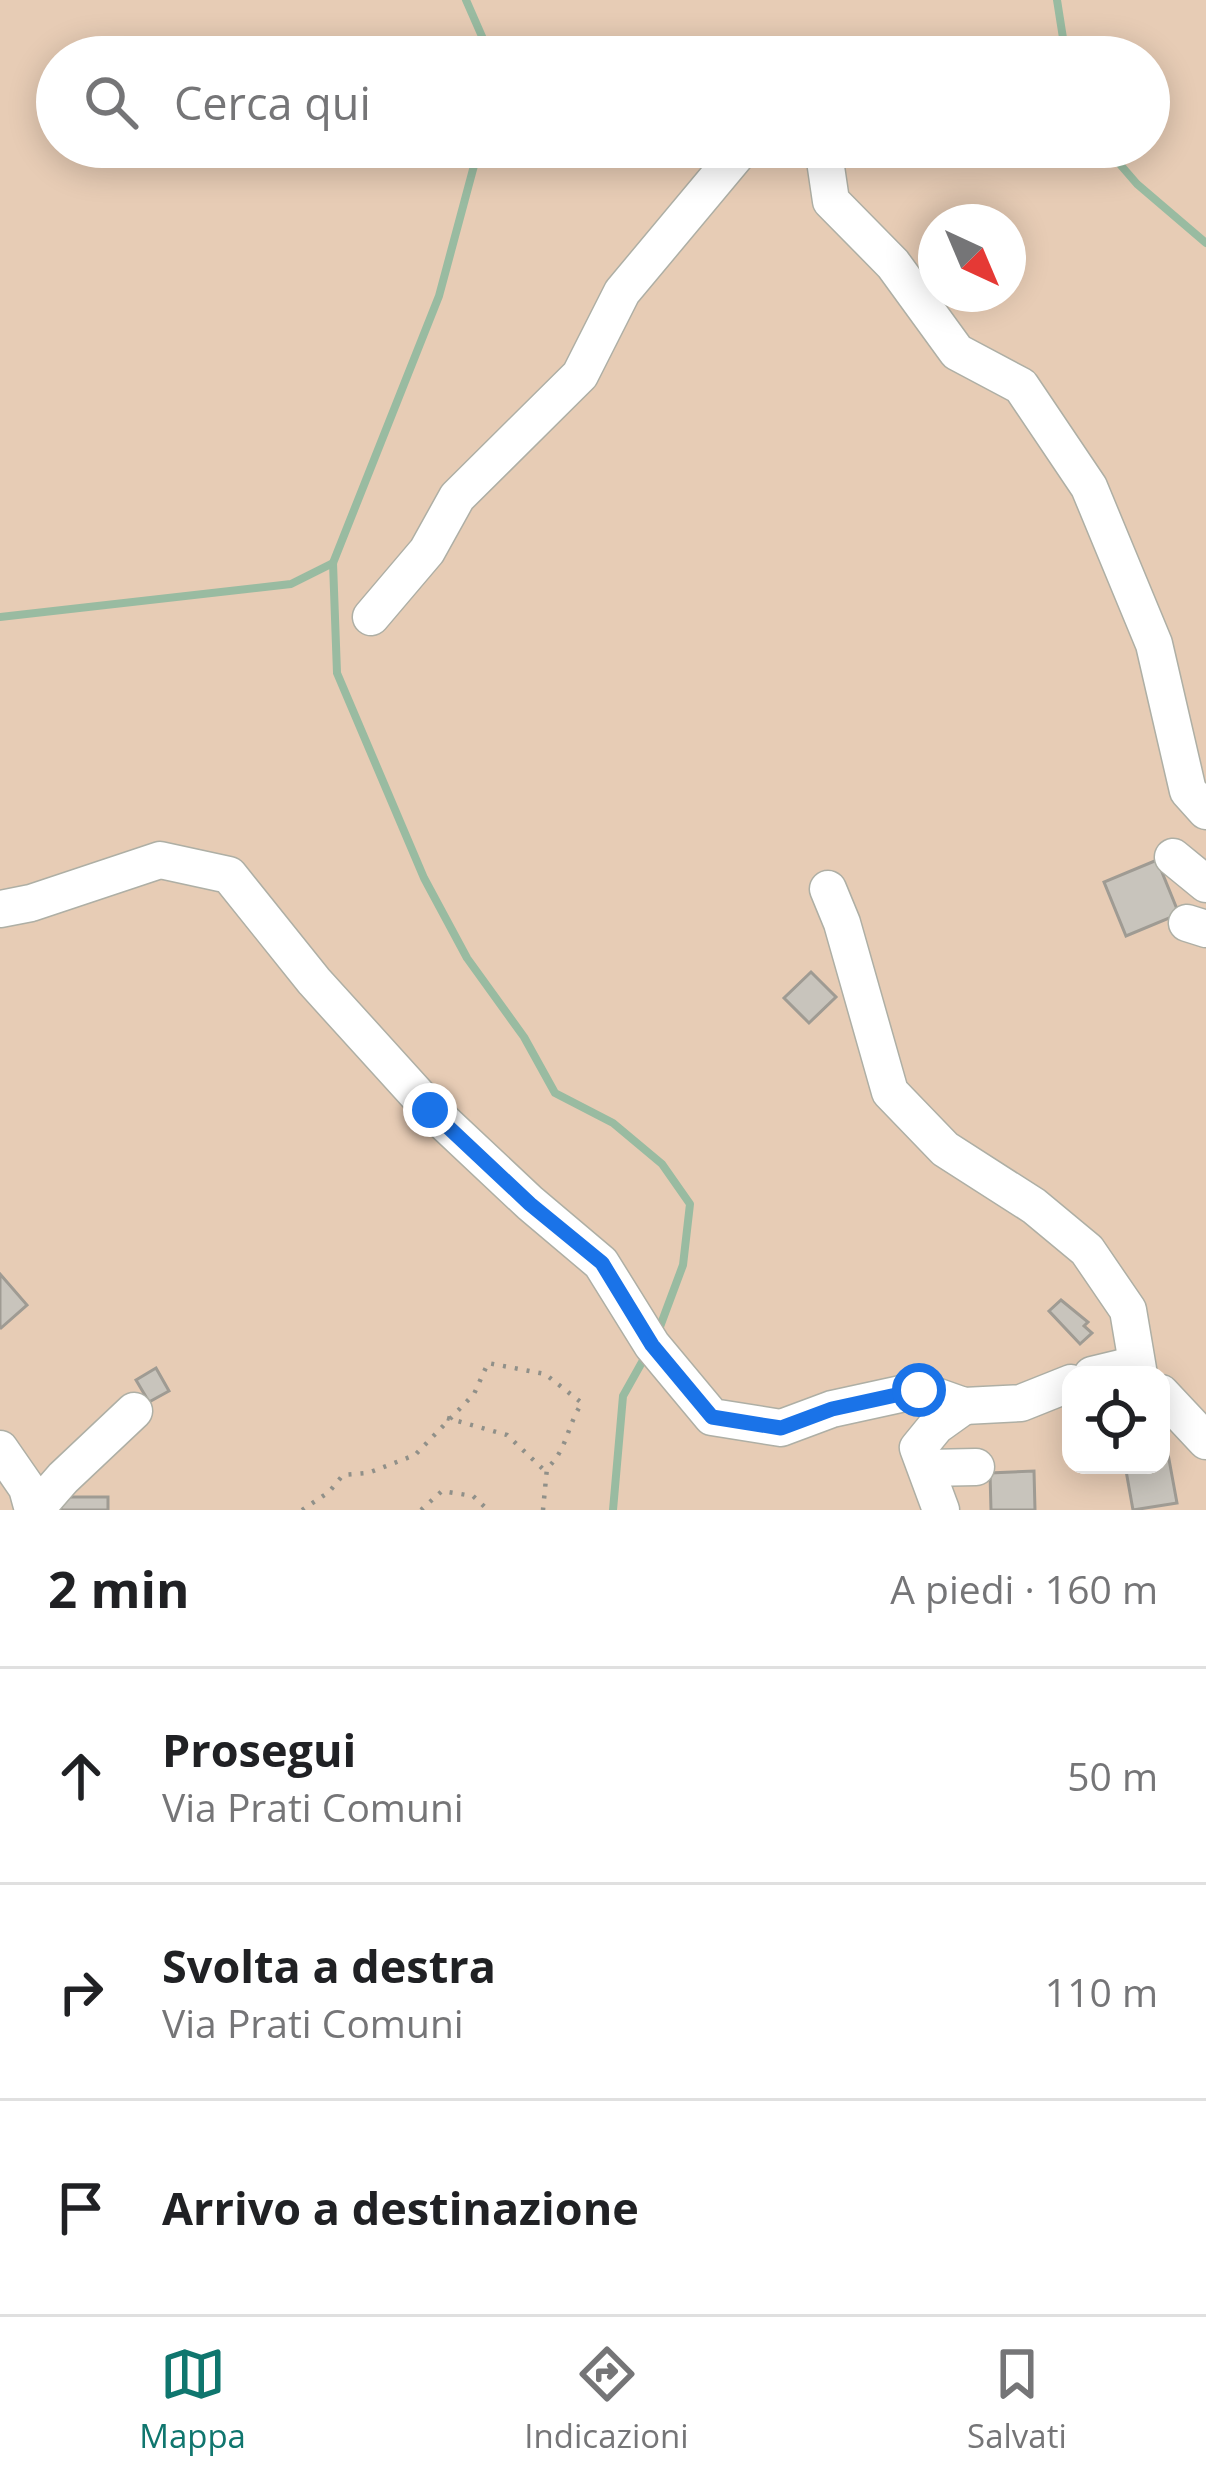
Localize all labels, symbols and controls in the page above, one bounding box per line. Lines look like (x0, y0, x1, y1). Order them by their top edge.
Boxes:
search box (36, 36, 1170, 168)
icon: search (78, 69, 144, 135)
text: Cerca qui (174, 72, 371, 133)
north arrow (918, 204, 1026, 312)
route end (403, 1083, 457, 1137)
route start (892, 1363, 946, 1417)
map controls (1062, 1366, 1170, 1474)
button: locate (1062, 1366, 1170, 1474)
text: 2 min (48, 1553, 190, 1623)
text: A piedi · 160 m (890, 1562, 1158, 1615)
text: Prosegui (162, 1719, 356, 1780)
icon: ahead (48, 1743, 114, 1809)
text: 50 m (1067, 1749, 1158, 1802)
text: Via Prati Comuni (162, 1780, 464, 1833)
text: Svolta a destra (162, 1935, 496, 1996)
icon: right (48, 1959, 114, 2025)
text: 110 m (1045, 1965, 1158, 2018)
text: Via Prati Comuni (162, 1996, 464, 2049)
icon: arrive (48, 2175, 114, 2241)
text: Arrivo a destinazione (162, 2177, 639, 2238)
tab: Mappa (139, 2341, 246, 2458)
tab: Indicazioni (524, 2341, 689, 2458)
tab: Salvati (967, 2341, 1067, 2458)

